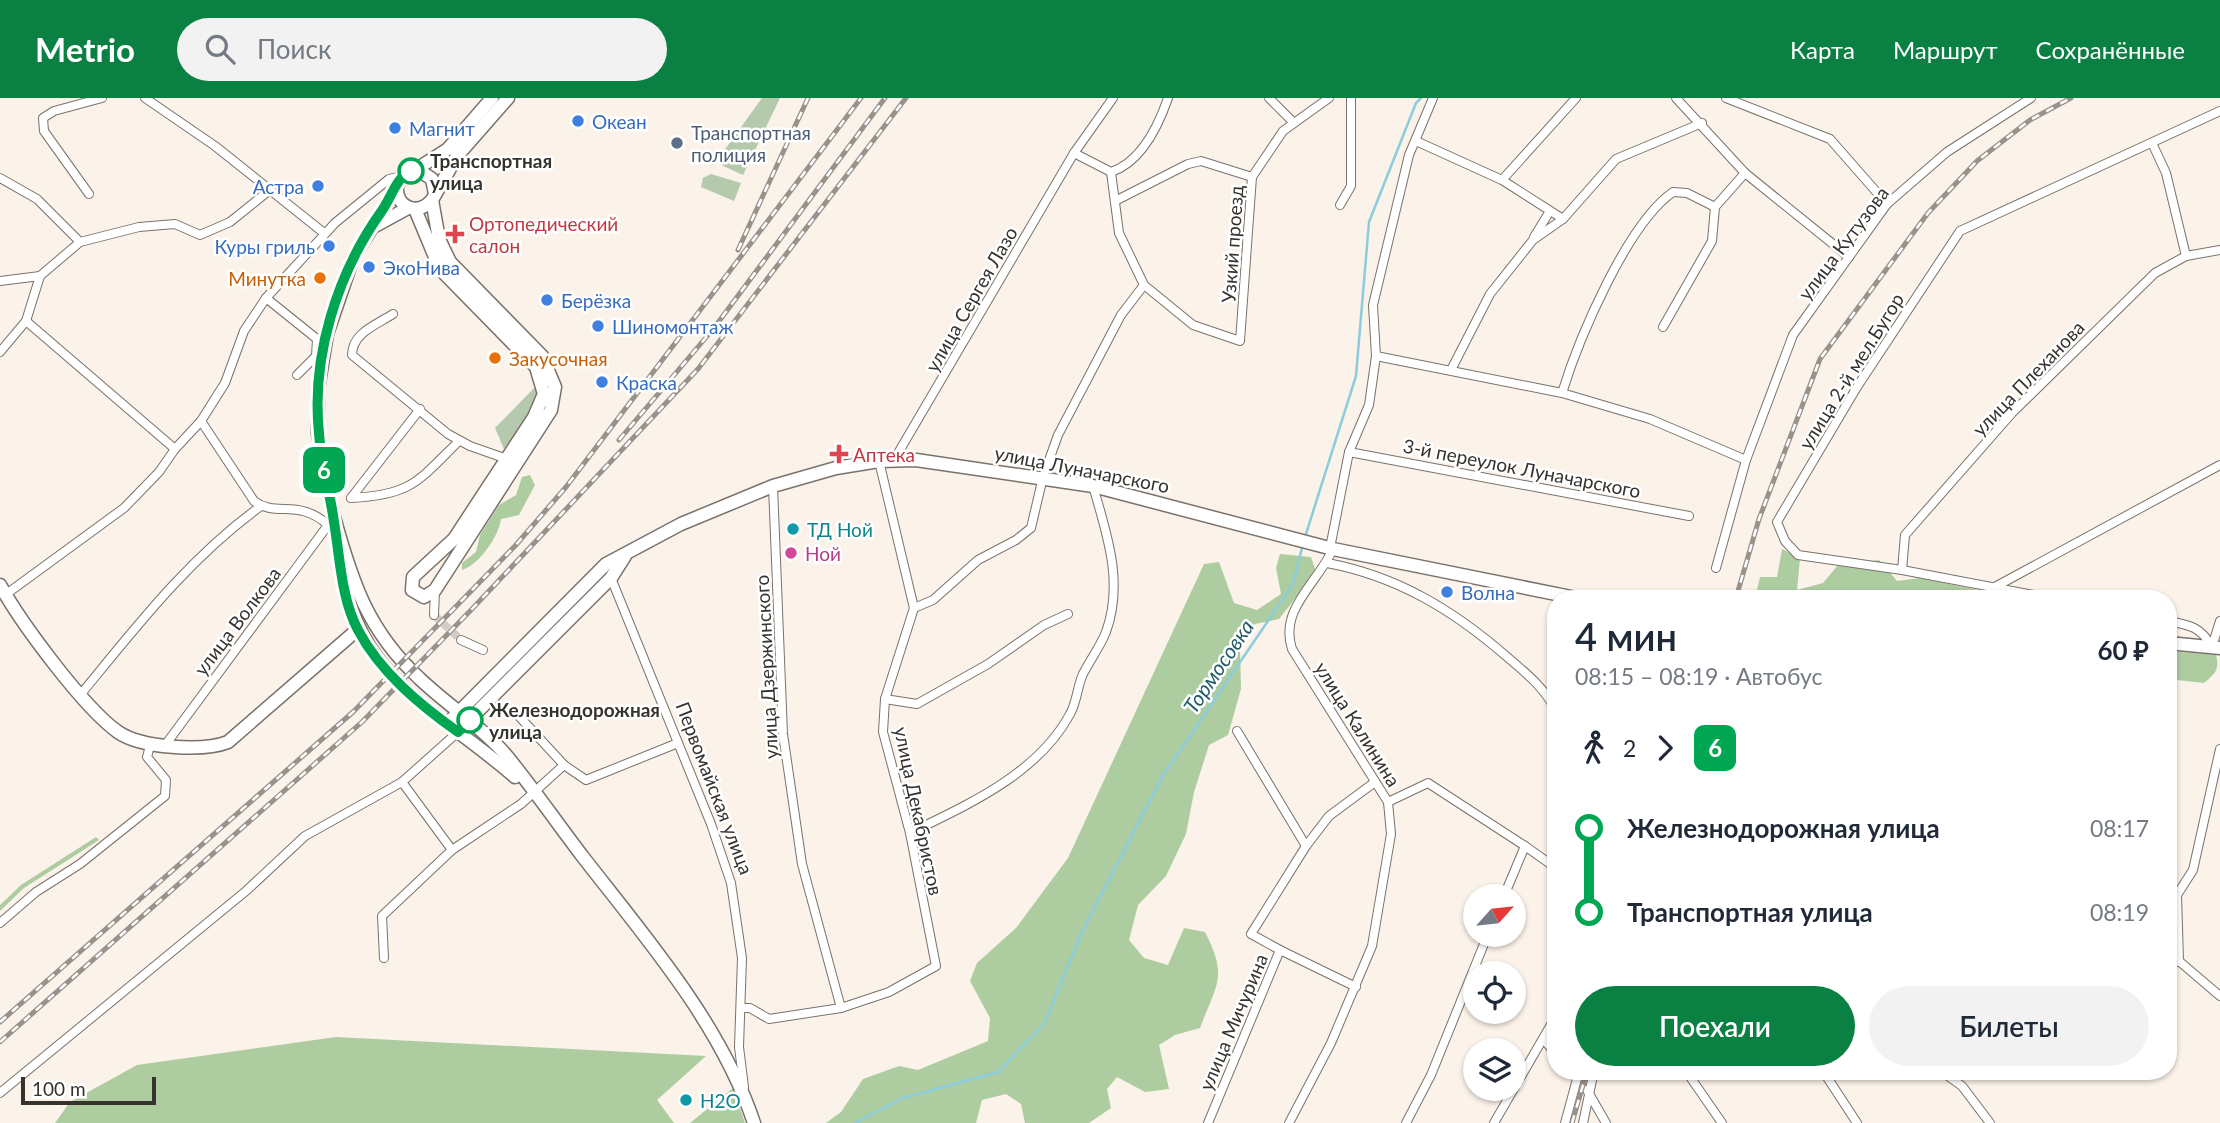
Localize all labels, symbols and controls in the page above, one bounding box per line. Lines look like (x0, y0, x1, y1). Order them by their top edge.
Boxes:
search box (177, 18, 667, 81)
text: Metrio (35, 29, 135, 69)
icon: search (201, 30, 239, 68)
text: Поиск (257, 33, 331, 65)
text: Карта (1790, 35, 1855, 64)
text: Маршрут (1893, 35, 1998, 64)
text: Сохранённые (2036, 35, 2185, 64)
place label: Океан (592, 110, 647, 133)
marker: Океан (570, 113, 586, 129)
place label: Магнит (409, 117, 475, 140)
marker: Магнит (387, 120, 403, 136)
place label: Транспортная полиция (691, 121, 811, 166)
marker: Транспортная полиция (669, 135, 685, 151)
place label: Транспортная улица (430, 149, 552, 194)
marker: Транспортная улица (398, 158, 424, 184)
place label: Астра (253, 175, 304, 198)
marker: Астра (310, 178, 326, 194)
street label: улица Кутузова (1793, 182, 1893, 304)
street label: Узкий проезд (1216, 184, 1248, 304)
place label: Ортопедический салон (469, 212, 618, 257)
street label: улица Сергея Лазо (920, 222, 1022, 376)
marker: Ортопедический салон (447, 226, 463, 242)
place label: Куры гриль (215, 235, 315, 258)
marker: Куры гриль (321, 238, 337, 254)
place label: ЭкоНива (383, 256, 460, 279)
marker: ЭкоНива (361, 259, 377, 275)
place label: Минутка (228, 267, 306, 290)
marker: Минутка (312, 270, 328, 286)
place label: Берёзка (561, 289, 631, 312)
street label: улица 2-й мел.Бугор (1794, 289, 1908, 453)
marker: Берёзка (539, 292, 555, 308)
place label: Шиномонтаж (612, 315, 734, 338)
street label: улица Плеханова (1967, 316, 2089, 440)
marker: Шиномонтаж (590, 318, 606, 334)
place label: Закусочная (509, 347, 608, 370)
marker: Закусочная (487, 350, 503, 366)
place label: Краска (616, 371, 677, 394)
marker: Краска (594, 374, 610, 390)
street label: 3-й переулок Луначарского (1401, 434, 1643, 502)
street label: улица Луначарского (993, 441, 1171, 497)
place label: Аптека (853, 443, 915, 466)
marker: Аптека (831, 446, 847, 462)
line badge: 6 (301, 447, 347, 493)
text: 6 (317, 455, 331, 484)
place label: ТД Ной (807, 518, 873, 541)
marker: ТД Ной (785, 521, 801, 537)
place label: Ной (805, 542, 841, 565)
marker: Ной (783, 545, 799, 561)
street label: улица Волкова (189, 562, 285, 680)
street label: улица Дзержинского (750, 574, 782, 760)
place label: Волна (1461, 581, 1515, 604)
marker: Волна (1439, 584, 1455, 600)
text: 4 мин (1575, 613, 1677, 659)
water label: Тормосовка (1178, 615, 1258, 717)
text: 60 ₽ (2097, 634, 2149, 666)
street label: улица Калинина (1310, 657, 1406, 791)
text: 08:15 – 08:19 · Автобус (1575, 662, 1823, 690)
place label: Железнодорожная улица (489, 698, 660, 743)
street label: Первомайская улица (672, 699, 758, 877)
marker: Железнодорожная улица (457, 707, 483, 733)
street label: улица Декабристов (890, 725, 948, 897)
icon: walk (1575, 729, 1613, 767)
icon: forward (1646, 729, 1684, 767)
text: 6 (1708, 733, 1722, 762)
text: 2 (1623, 734, 1636, 762)
text: Железнодорожная улица (1627, 812, 1940, 844)
text: 08:17 (2090, 814, 2149, 842)
north arrow (1463, 884, 1526, 947)
map controls (1463, 884, 1526, 1101)
text: Транспортная улица (1627, 896, 1873, 928)
text: 08:19 (2090, 898, 2149, 926)
street label: улица Мичурина (1194, 950, 1272, 1094)
button: locate (1463, 961, 1526, 1024)
button: Поехали (1575, 986, 1855, 1066)
button: Билеты (1869, 986, 2149, 1066)
button: layers (1463, 1038, 1526, 1101)
scale bar (21, 1074, 156, 1106)
text: 100 m (32, 1077, 86, 1100)
place label: H2O (700, 1089, 741, 1112)
marker: H2O (678, 1092, 694, 1108)

